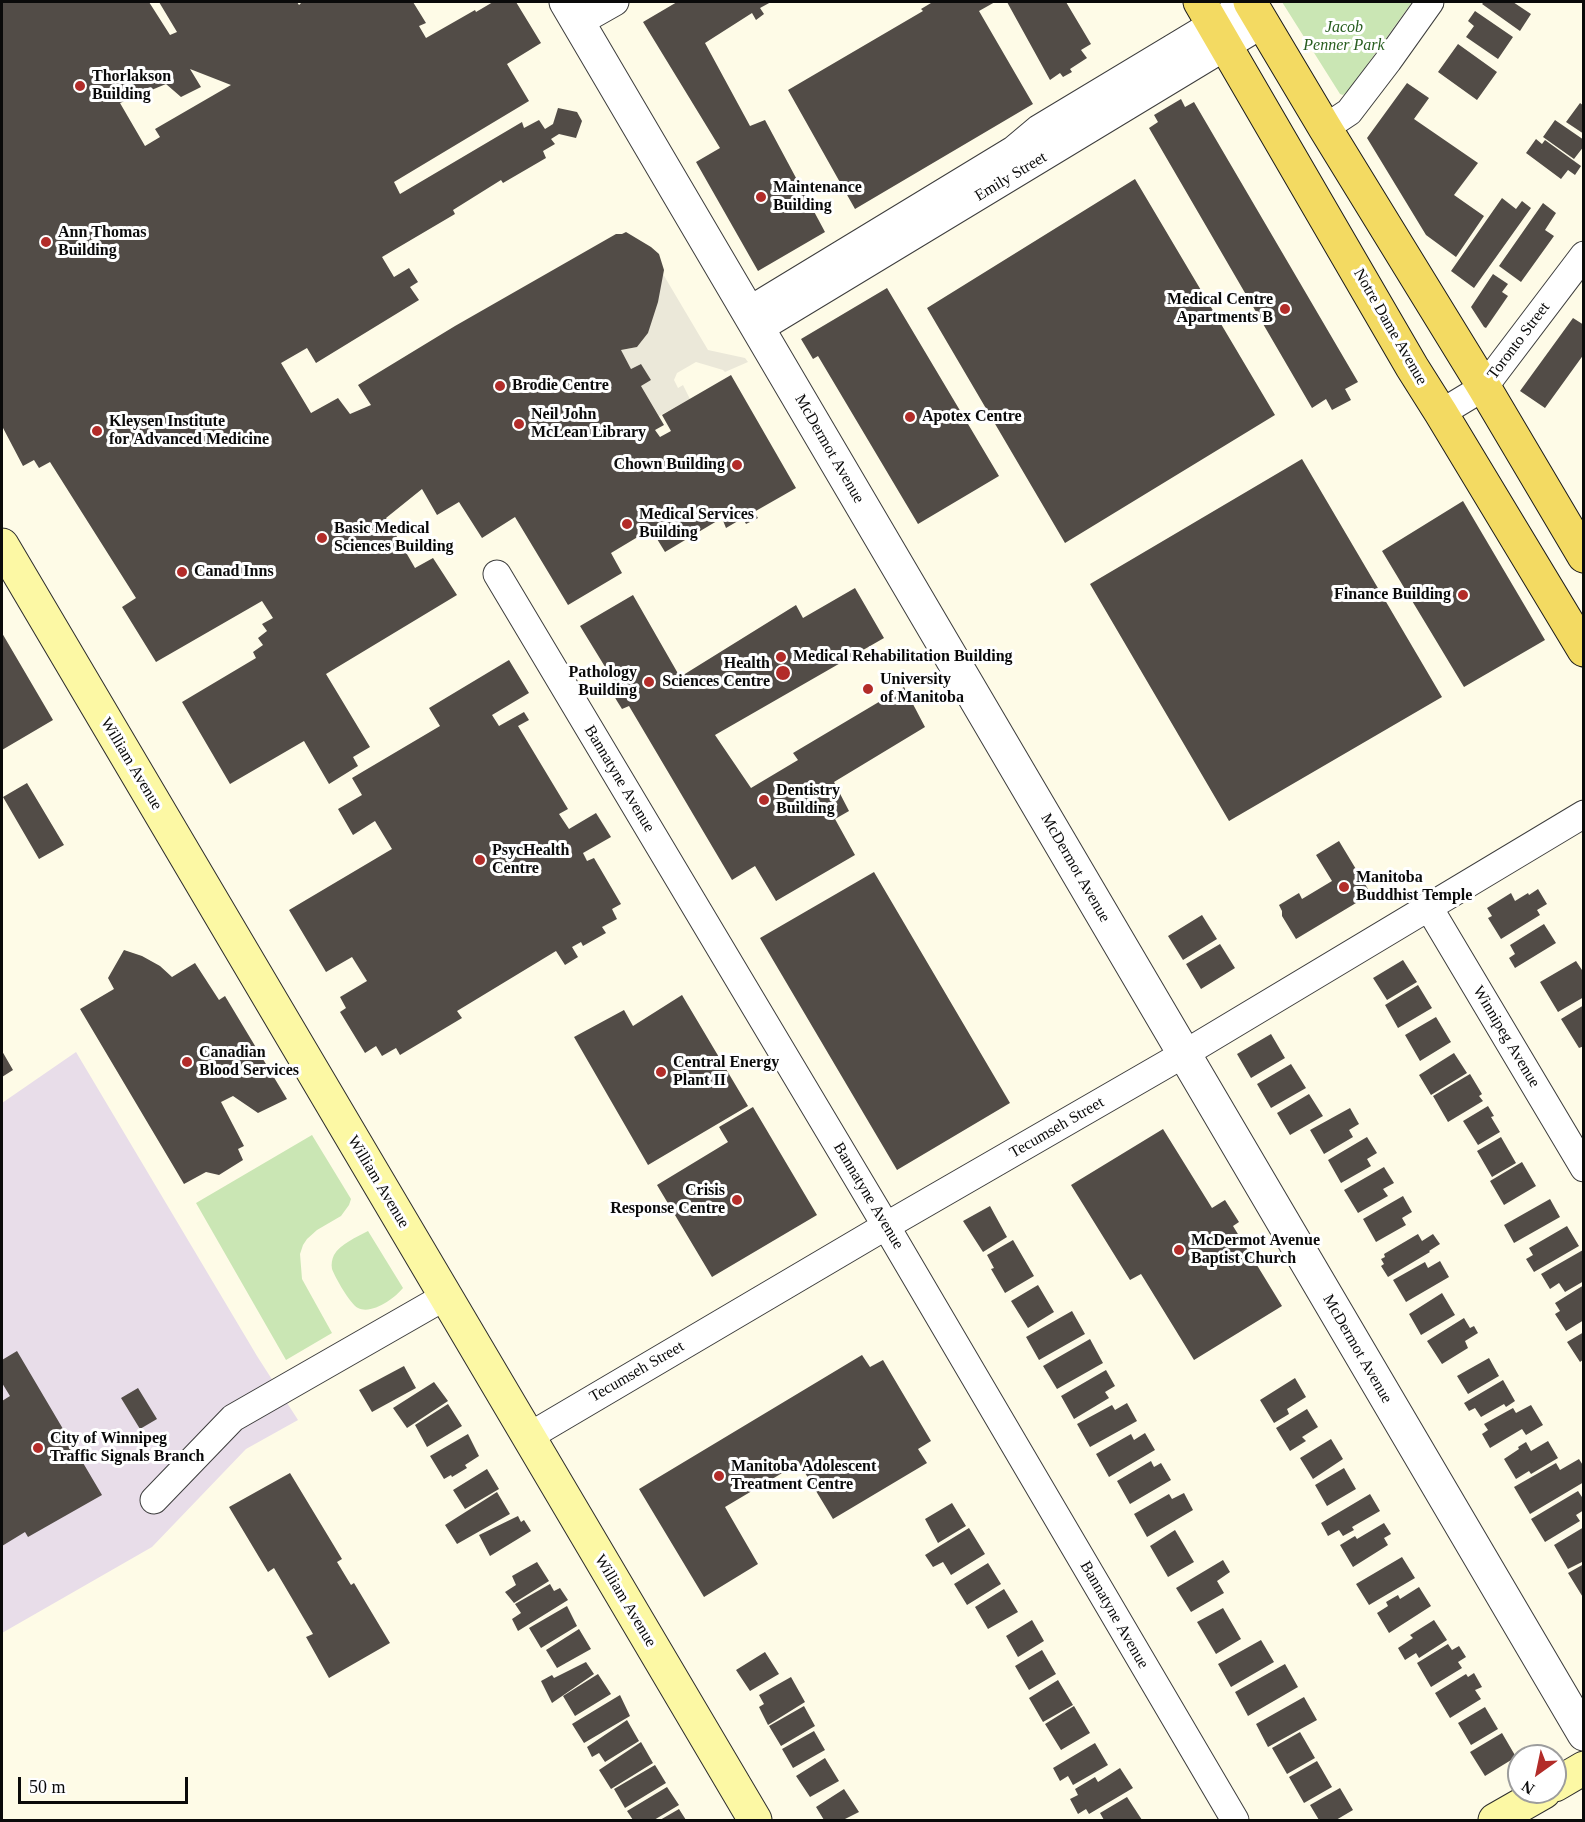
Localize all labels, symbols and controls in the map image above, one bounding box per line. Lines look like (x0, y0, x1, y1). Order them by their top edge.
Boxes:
park label: Jacob Penner Park (1303, 18, 1385, 56)
place label: Thorlakson Building (92, 67, 171, 105)
marker: Thorlakson Building (73, 79, 87, 93)
street label: Emily Street (972, 148, 1050, 206)
place label: Maintenance Building (773, 178, 862, 216)
marker: Maintenance Building (754, 190, 768, 204)
place label: Ann Thomas Building (58, 223, 146, 261)
marker: Ann Thomas Building (39, 235, 53, 249)
street label: Notre Dame Avenue (1349, 265, 1431, 389)
place label: Medical Centre Apartments B (1167, 290, 1273, 328)
street label: Toronto Street (1484, 299, 1554, 383)
marker: Medical Centre Apartments B (1278, 302, 1292, 316)
place label: Brodie Centre (512, 376, 609, 396)
marker: Brodie Centre (493, 379, 507, 393)
street label: McDermot Avenue (790, 391, 868, 507)
place label: Neil John McLean Library (531, 405, 646, 443)
place label: Apotex Centre (922, 407, 1022, 427)
marker: Apotex Centre (903, 410, 917, 424)
place label: Kleysen Institute for Advanced Medicine (109, 412, 269, 450)
marker: Neil John McLean Library (512, 417, 526, 431)
marker: Kleysen Institute for Advanced Medicine (90, 424, 104, 438)
place label: Chown Building (613, 455, 725, 475)
marker: Chown Building (730, 458, 744, 472)
place label: Medical Services Building (639, 505, 754, 543)
marker: Medical Services Building (620, 517, 634, 531)
place label: Basic Medical Sciences Building (334, 519, 454, 557)
marker: Basic Medical Sciences Building (315, 531, 329, 545)
place label: Canad Inns (194, 562, 274, 582)
marker: Canad Inns (175, 565, 189, 579)
place label: Finance Building (1334, 585, 1451, 605)
marker: Finance Building (1456, 588, 1470, 602)
place label: Medical Rehabilitation Building (793, 647, 1013, 667)
marker: Medical Rehabilitation Building (774, 650, 788, 664)
place label: Health Sciences Centre (662, 654, 770, 692)
place label: Pathology Building (569, 663, 637, 701)
marker: Health Sciences Centre (774, 664, 792, 682)
place label: University of Manitoba (880, 670, 964, 708)
marker: Pathology Building (642, 675, 656, 689)
marker: University of Manitoba (861, 682, 875, 696)
street label: William Avenue (96, 714, 166, 814)
street label: Bannatyne Avenue (580, 722, 658, 836)
place label: Dentistry Building (776, 781, 840, 819)
marker: Dentistry Building (757, 793, 771, 807)
street label: McDermot Avenue (1036, 810, 1114, 926)
place label: PsycHealth Centre (492, 841, 569, 879)
marker: PsycHealth Centre (473, 853, 487, 867)
place label: Manitoba Buddhist Temple (1356, 868, 1472, 906)
marker: Manitoba Buddhist Temple (1337, 880, 1351, 894)
street label: Winnipeg Avenue (1468, 983, 1544, 1091)
place label: Canadian Blood Services (199, 1043, 299, 1081)
place label: Central Energy Plant II (673, 1053, 779, 1091)
marker: Canadian Blood Services (180, 1055, 194, 1069)
marker: Central Energy Plant II (654, 1065, 668, 1079)
street label: Tecumseh Street (1006, 1093, 1108, 1163)
street label: William Avenue (343, 1132, 413, 1232)
street label: Bannatyne Avenue (829, 1139, 907, 1253)
place label: Crisis Response Centre (610, 1181, 725, 1219)
marker: Crisis Response Centre (730, 1193, 744, 1207)
place label: McDermot Avenue Baptist Church (1191, 1231, 1320, 1269)
marker: McDermot Avenue Baptist Church (1172, 1243, 1186, 1257)
street label: McDermot Avenue (1318, 1291, 1396, 1407)
street label: Tecumseh Street (586, 1337, 688, 1407)
place label: City of Winnipeg Traffic Signals Branch (50, 1429, 204, 1467)
marker: City of Winnipeg Traffic Signals Branch (31, 1441, 45, 1455)
place label: Manitoba Adolescent Treatment Centre (731, 1457, 876, 1495)
marker: Manitoba Adolescent Treatment Centre (712, 1469, 726, 1483)
street label: William Avenue (590, 1551, 660, 1651)
street label: Bannatyne Avenue (1075, 1558, 1153, 1672)
north arrow (1507, 1744, 1567, 1804)
scale bar (21, 1765, 190, 1803)
text: 50 m (29, 1777, 66, 1797)
text: N (1519, 1778, 1537, 1798)

